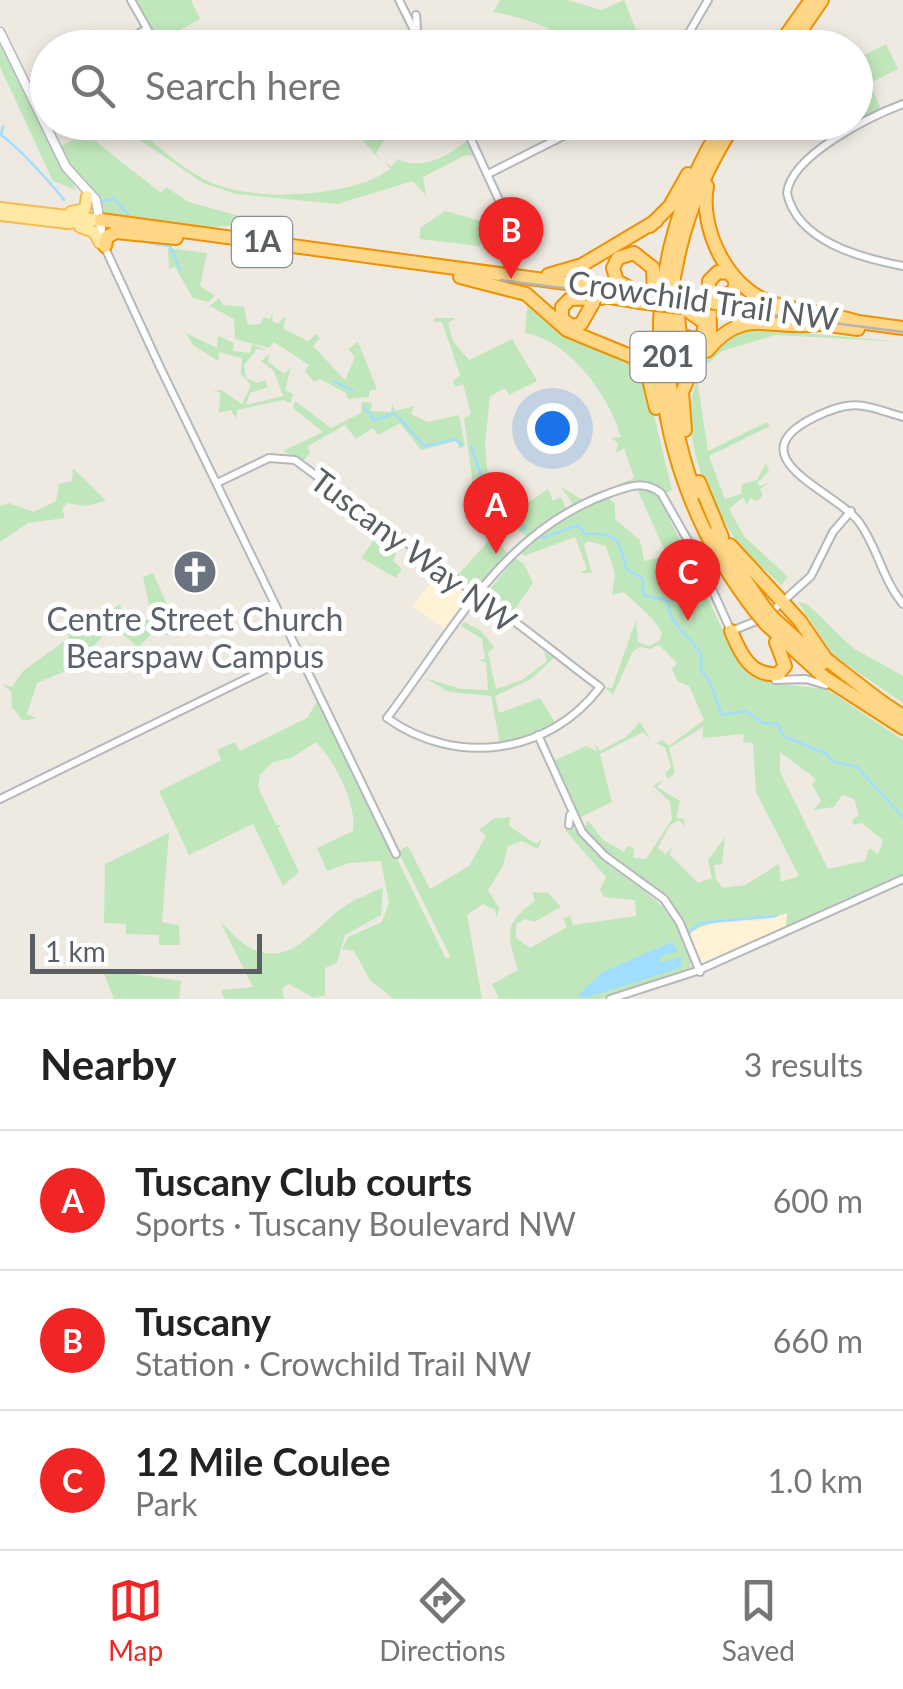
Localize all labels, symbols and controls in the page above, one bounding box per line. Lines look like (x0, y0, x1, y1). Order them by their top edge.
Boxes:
search box (30, 30, 873, 140)
icon: search (65, 58, 120, 113)
text: Search here (145, 62, 341, 108)
pin: B (478, 196, 544, 279)
road number: 1A (232, 217, 292, 267)
street label: Crowchild Trail NW (566, 261, 841, 338)
road number: 201 (630, 332, 706, 382)
your location (527, 403, 578, 454)
street label: Tuscany Way NW (303, 460, 525, 640)
pin: A (464, 472, 528, 554)
pin: C (656, 538, 720, 621)
church icon: Centre Street Church Bearspaw Campus (172, 549, 218, 595)
place label: Centre Street Church Bearspaw Campus (47, 599, 343, 675)
scale bar (30, 929, 262, 974)
text: 1 km (45, 934, 106, 968)
text: Nearby (40, 1039, 177, 1089)
text: 3 results (744, 1045, 863, 1084)
text: Tuscany Club courts (135, 1158, 472, 1204)
text: A (61, 1181, 84, 1220)
text: 600 m (773, 1181, 863, 1220)
text: Sports · Tuscany Boulevard NW (135, 1204, 576, 1243)
text: Tuscany (135, 1298, 271, 1344)
text: B (62, 1321, 83, 1360)
text: 660 m (773, 1321, 863, 1360)
text: Station · Crowchild Trail NW (135, 1344, 532, 1383)
text: 12 Mile Coulee (135, 1438, 391, 1484)
text: C (62, 1461, 83, 1500)
text: 1.0 km (768, 1461, 863, 1500)
text: Park (135, 1484, 198, 1523)
tab: Map (108, 1573, 163, 1667)
tab: Directions (379, 1573, 506, 1667)
tab: Saved (722, 1573, 795, 1667)

